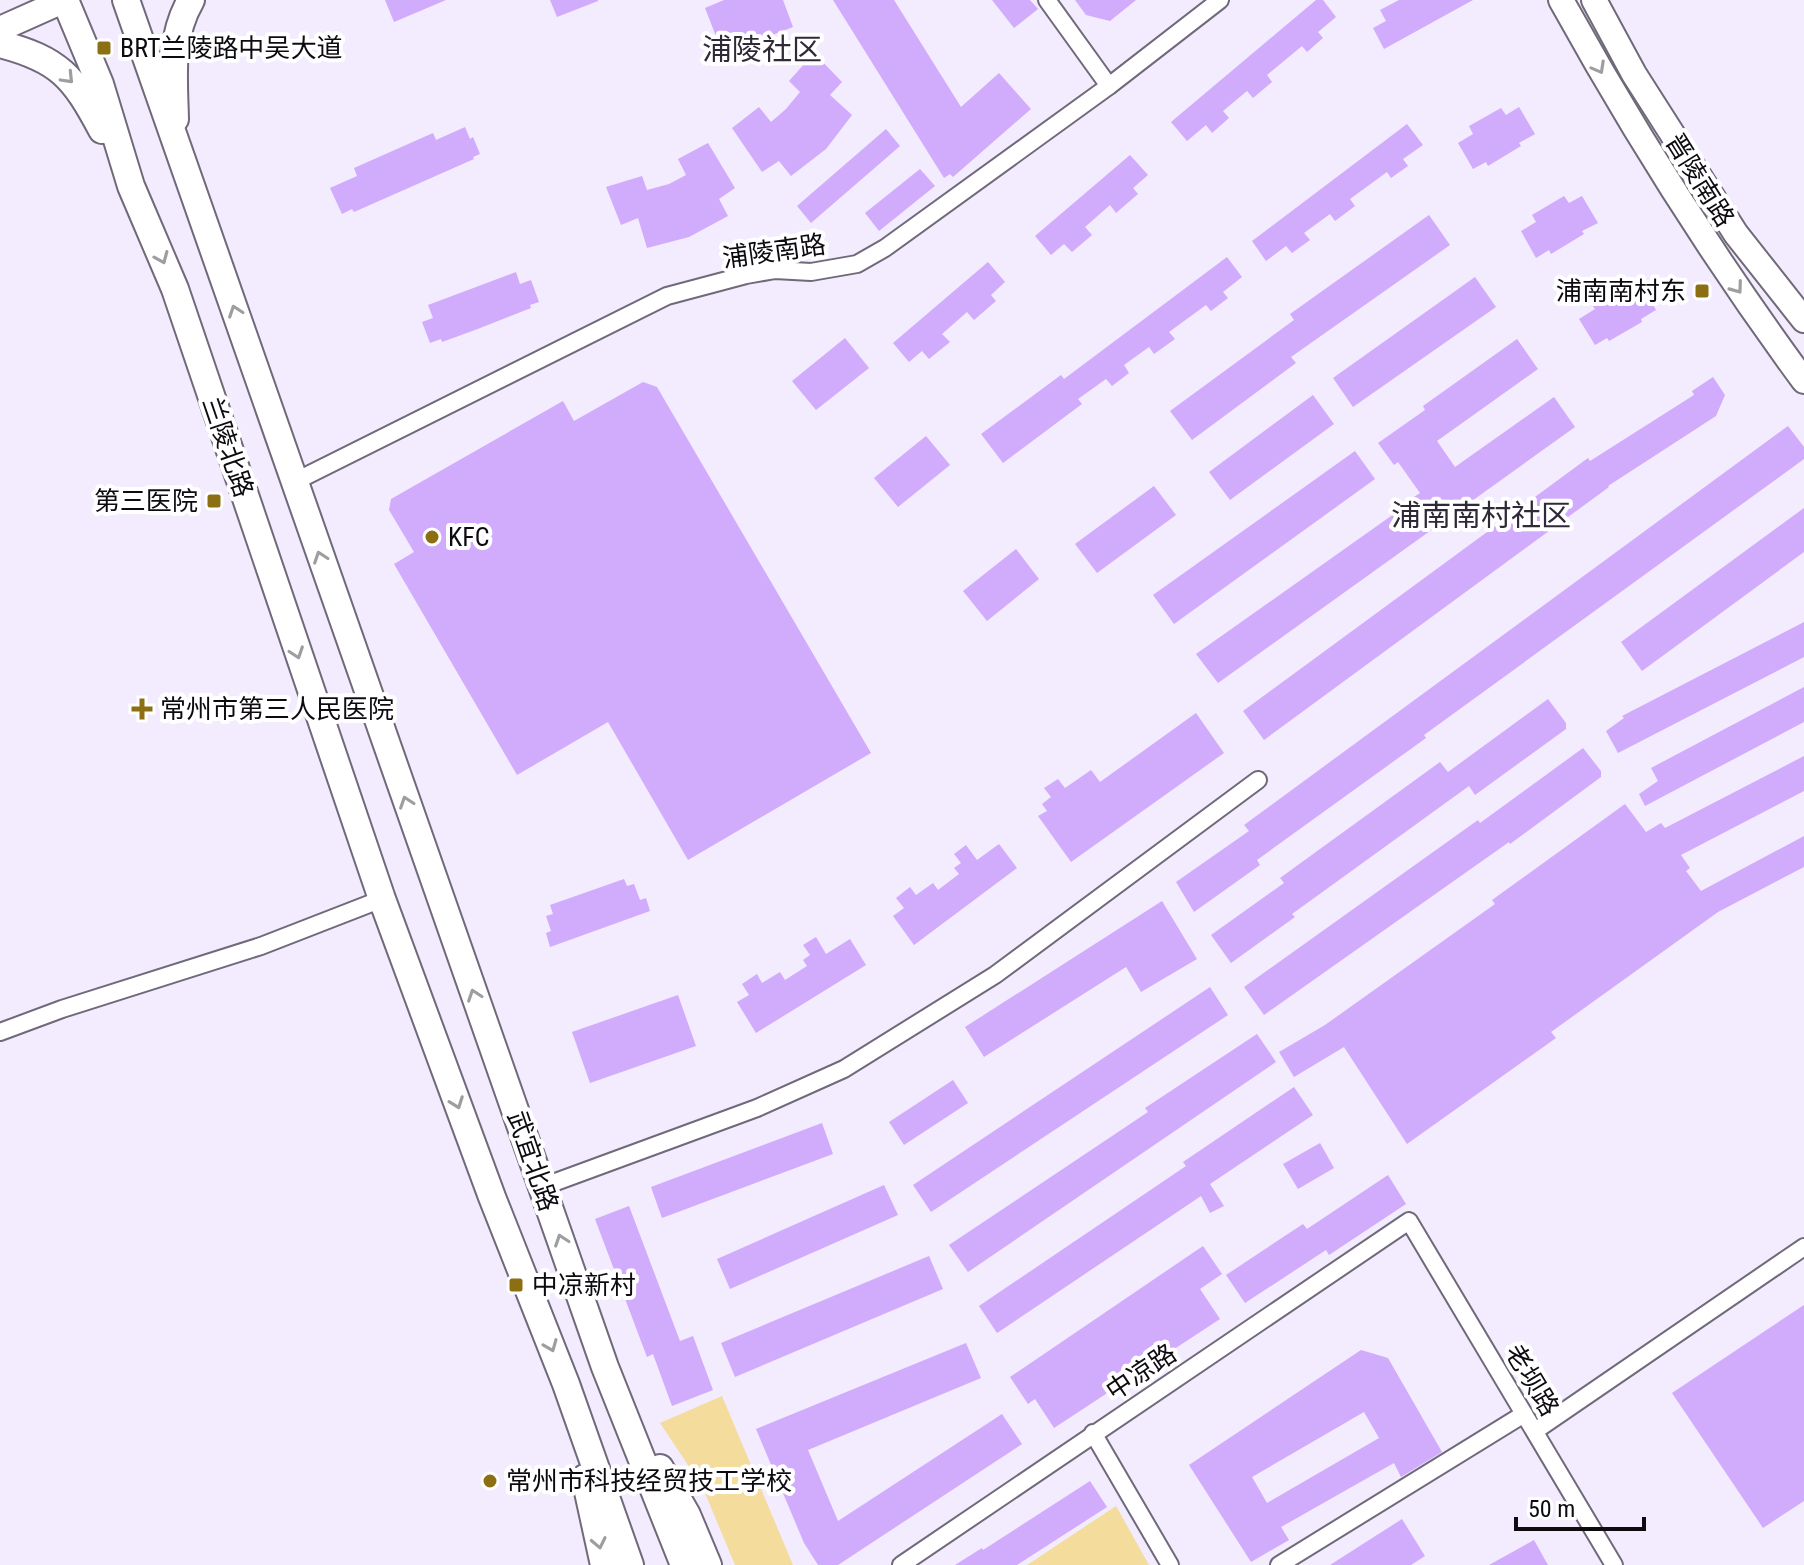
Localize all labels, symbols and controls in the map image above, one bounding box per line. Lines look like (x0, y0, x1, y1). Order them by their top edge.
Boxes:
district label: 浦陵社区 (702, 32, 822, 67)
place label: BRT兰陵路中吴大道 (120, 33, 343, 63)
marker: BRT兰陵路中吴大道 (95, 39, 113, 57)
one-way arrow (1589, 60, 1604, 75)
one-way arrow (59, 69, 74, 83)
street label: 晋陵南路 (1660, 128, 1740, 232)
street label: 浦陵南路 (720, 229, 828, 273)
one-way arrow (152, 250, 168, 264)
place label: 浦南南村东 (1556, 276, 1686, 306)
one-way arrow (1727, 280, 1742, 294)
marker: 浦南南村东 (1693, 282, 1711, 300)
one-way arrow (228, 305, 244, 319)
street label: 兰陵北路 (197, 393, 259, 501)
place label: 第三医院 (94, 486, 198, 516)
marker: 第三医院 (205, 492, 223, 510)
district label: 浦南南村社区 (1391, 498, 1571, 533)
place label: KFC (448, 522, 489, 552)
marker: KFC (423, 528, 441, 546)
one-way arrow (314, 550, 330, 564)
one-way arrow (288, 646, 304, 660)
place label: 常州市第三人民医院 (160, 694, 394, 724)
marker: 常州市第三人民医院 (131, 698, 153, 720)
one-way arrow (400, 796, 416, 810)
one-way arrow (468, 989, 484, 1003)
one-way arrow (447, 1095, 464, 1109)
street label: 武宜北路 (502, 1107, 564, 1215)
one-way arrow (554, 1234, 570, 1248)
place label: 中凉新村 (532, 1270, 636, 1300)
marker: 中凉新村 (507, 1276, 525, 1294)
one-way arrow (541, 1338, 558, 1352)
street label: 中凉路 (1100, 1338, 1182, 1406)
street label: 老坝路 (1499, 1339, 1565, 1421)
place label: 常州市科技经贸技工学校 (506, 1466, 792, 1496)
marker: 常州市科技经贸技工学校 (481, 1472, 499, 1490)
scale bar (1516, 1481, 1644, 1531)
text: 50 m (1528, 1495, 1575, 1523)
one-way arrow (590, 1535, 607, 1549)

